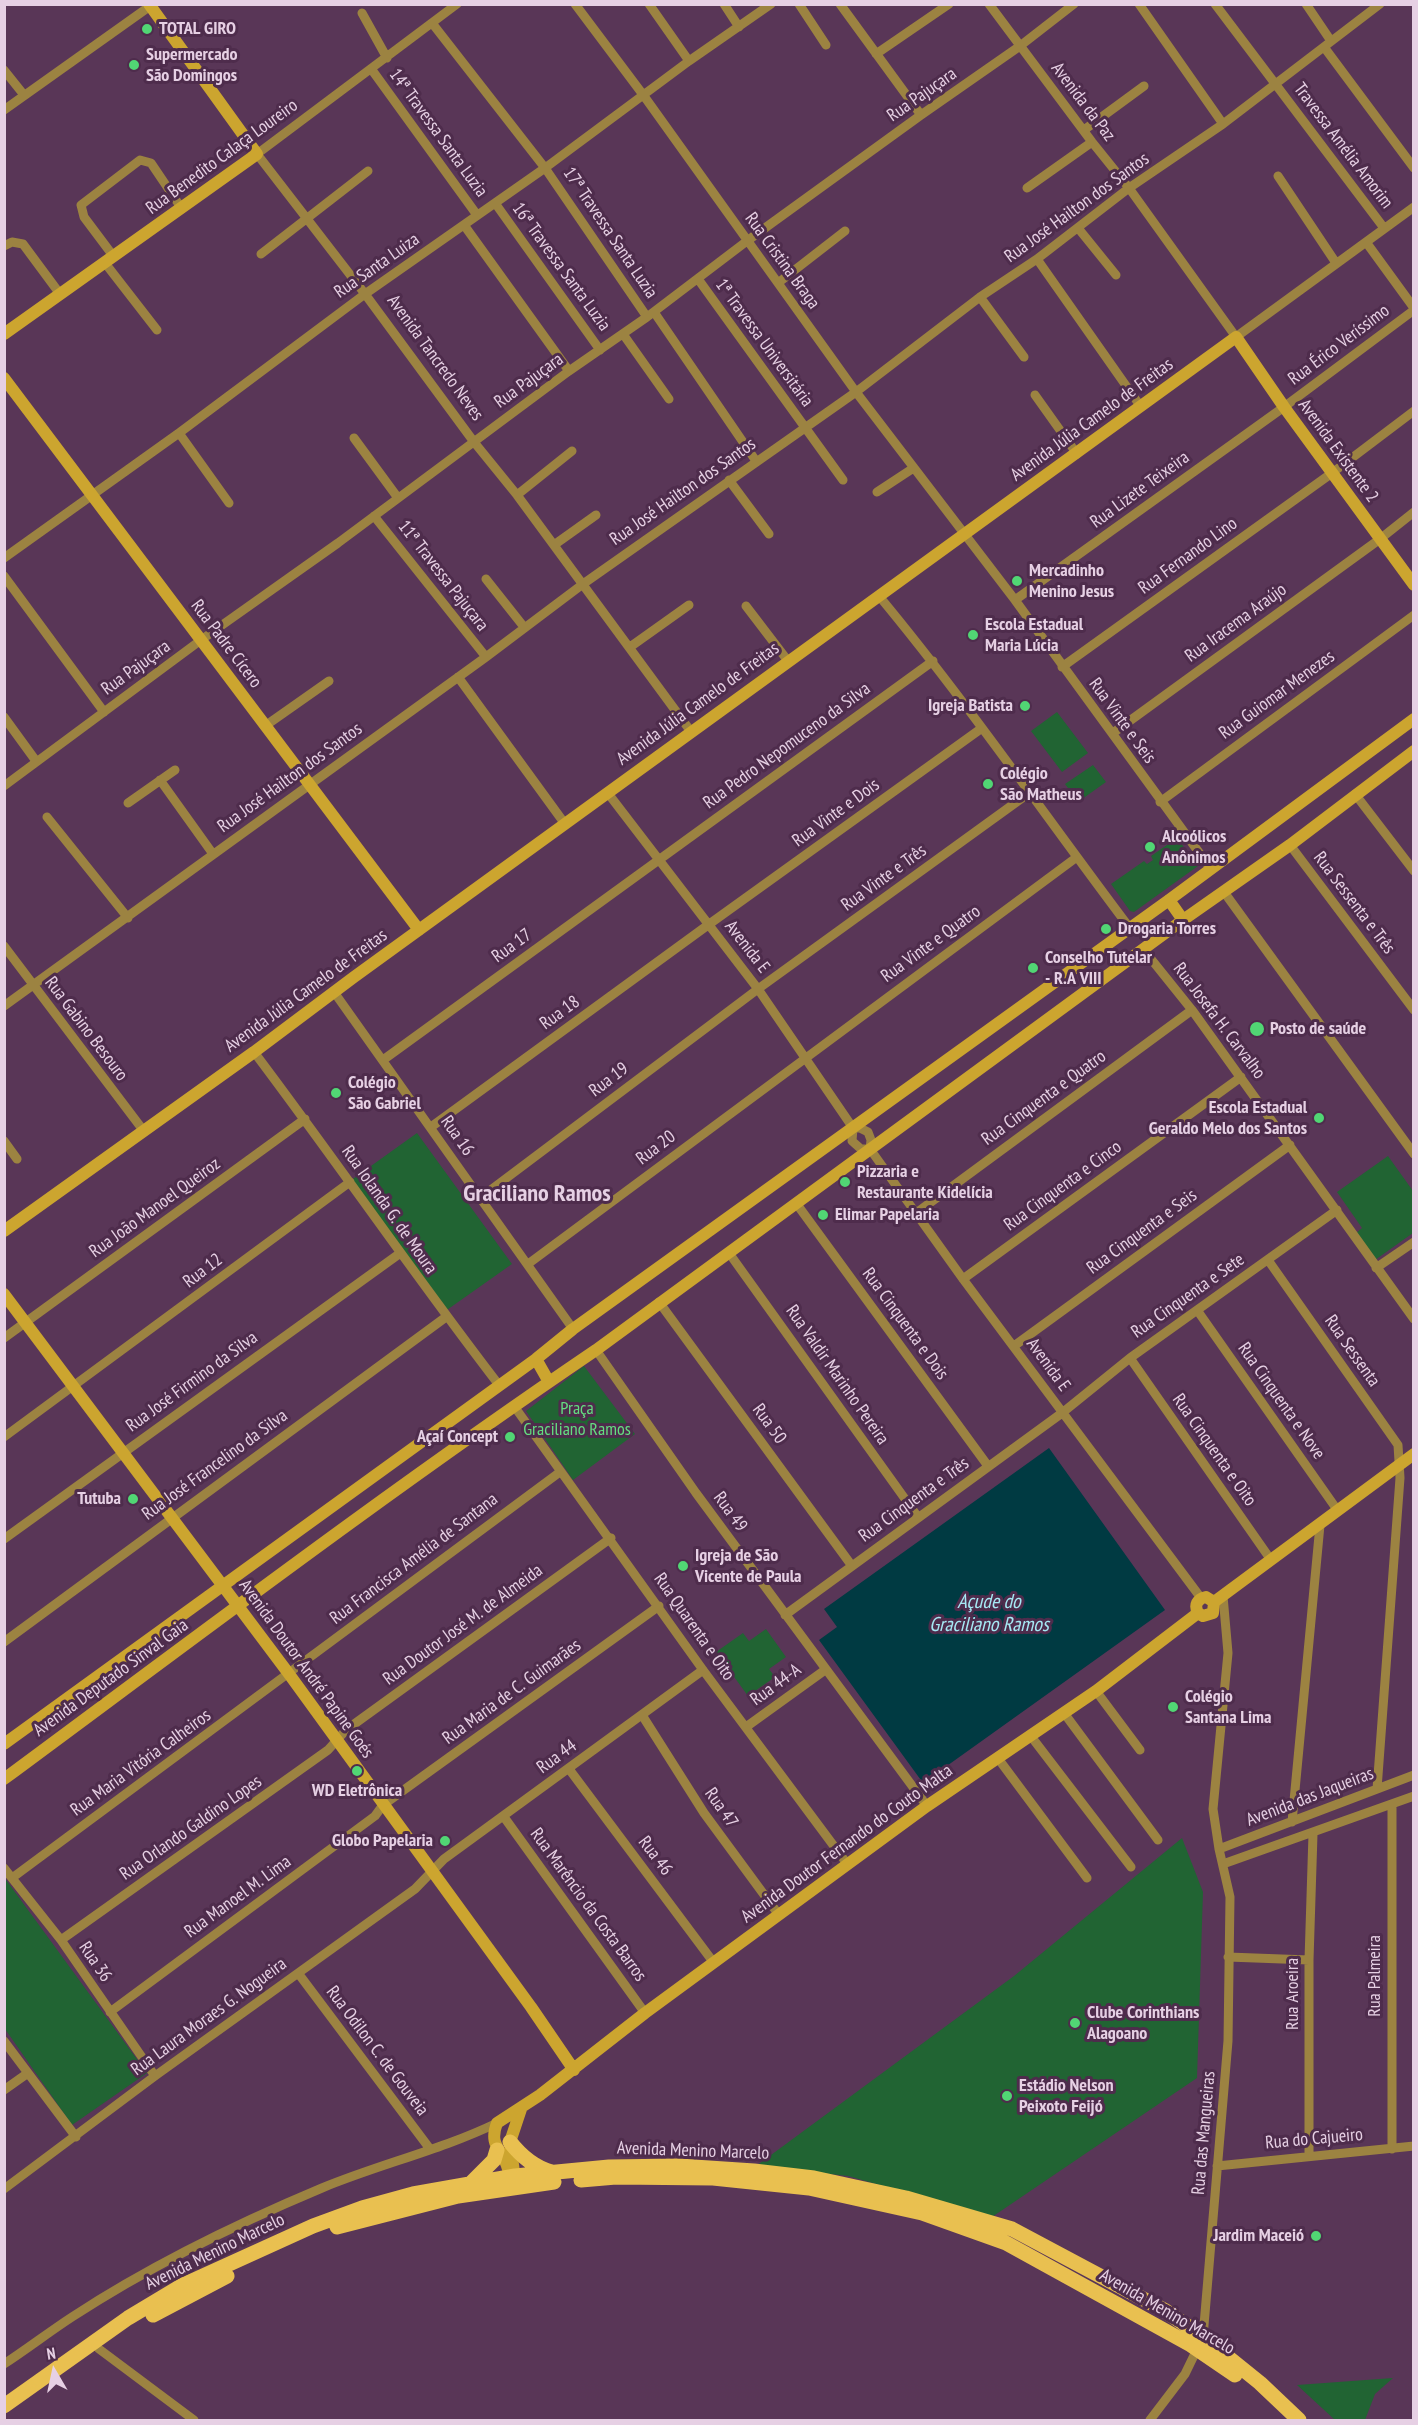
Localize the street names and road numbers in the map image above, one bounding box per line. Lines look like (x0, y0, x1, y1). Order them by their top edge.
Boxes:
street label: Avenida da Paz (1046, 58, 1120, 146)
street label: Rua Pajuçara (883, 63, 961, 127)
street label: 14ª Travessa Santa Luzia (384, 65, 492, 201)
street label: Travessa Amélia Amorim (1289, 79, 1397, 213)
street label: Rua Benedito Calaça Loureiro (142, 95, 302, 219)
street label: Rua José Hailton dos Santos (1001, 148, 1153, 268)
street label: 17ª Travessa Santa Luzia (558, 163, 662, 303)
street label: 16ª Travessa Santa Luzia (507, 199, 615, 335)
street label: Rua Cristina Braga (740, 209, 824, 313)
street label: Rua Santa Luiza (330, 229, 424, 303)
street label: 1ª Travessa Universitária (710, 275, 818, 411)
street label: Avenida Tancredo Neves (382, 291, 488, 425)
street label: Rua Érico Veríssimo (1284, 300, 1394, 390)
street label: Rua Pajuçara (490, 349, 568, 413)
street label: Avenida Júlia Camelo de Freitas (1007, 354, 1177, 486)
street label: Avenida Existente 2 (1293, 395, 1383, 507)
street label: Rua José Hailton dos Santos (606, 434, 760, 550)
street label: Rua Lizete Teixeira (1086, 447, 1194, 533)
street label: Rua Fernando Lino (1134, 513, 1242, 599)
street label: 11ª Travessa Pajuçara (393, 516, 493, 636)
street label: Rua Iracema Araújo (1181, 579, 1291, 667)
street label: Rua Padre Cícero (186, 596, 266, 692)
street label: Rua Pajuçara (97, 636, 175, 700)
street label: Avenida Júlia Camelo de Freitas (613, 638, 783, 770)
street label: Rua Guiomar Menezes (1215, 646, 1339, 744)
street label: Rua Vinte e Seis (1084, 674, 1160, 768)
street label: Rua Pedro Nepomuceno da Silva (699, 678, 875, 814)
street label: Rua José Hailton dos Santos (214, 718, 366, 838)
street label: Rua Vinte e Dois (788, 774, 884, 852)
street label: Rua Vinte e Três (837, 840, 931, 916)
street label: Rua Sessenta e Três (1309, 848, 1399, 958)
street label: Rua Vinte e Quatro (877, 901, 985, 987)
street label: Avenida E (720, 916, 774, 978)
street label: Rua 17 (488, 924, 536, 968)
street label: Avenida Júlia Camelo de Freitas (221, 925, 391, 1057)
street label: Rua Josefa H. Carvalho (1168, 959, 1270, 1083)
street label: Rua Gabino Besouro (40, 973, 132, 1085)
street label: Rua 18 (536, 991, 584, 1035)
street label: Rua Cinquenta e Quatro (978, 1046, 1110, 1150)
street label: Rua 19 (585, 1058, 633, 1102)
street label: Rua 16 (436, 1112, 478, 1160)
street label: Rua 20 (632, 1126, 680, 1170)
street label: Rua Cinquenta e Cinco (1000, 1136, 1126, 1236)
street label: Rua Iolanda G. de Moura (337, 1142, 441, 1278)
street label: Rua João Manoel Queiroz (85, 1153, 225, 1263)
street label: Rua Cinquenta e Seis (1083, 1185, 1201, 1279)
street label: Rua 12 (179, 1249, 227, 1293)
street label: Rua Cinquenta e Sete (1127, 1249, 1249, 1343)
street label: Rua Cinquenta e Dois (857, 1264, 953, 1384)
street label: Rua Valdir Marinho Pereira (781, 1301, 893, 1449)
street label: Rua Sessenta (1320, 1311, 1384, 1391)
street label: Rua José Firmino da Silva (122, 1327, 262, 1437)
street label: Avenida E (1021, 1334, 1075, 1396)
street label: Rua Cinquenta e Nove (1233, 1339, 1329, 1463)
street label: Rua Cinquenta e Oito (1167, 1390, 1261, 1510)
street label: Rua 50 (747, 1400, 791, 1448)
street label: Rua José Francelino da Silva (138, 1405, 292, 1525)
street label: Rua Cinquenta e Três (855, 1453, 973, 1547)
street label: Rua 49 (708, 1488, 752, 1536)
street label: Rua Francisca Amélia de Santana (326, 1489, 502, 1629)
street label: Rua Doutor José M. de Almeida (379, 1560, 547, 1690)
street label: Rua Quarenta e Oito (649, 1569, 739, 1685)
street label: Avenida Doutor André Papine Goés (234, 1575, 378, 1763)
street label: Avenida Deputado Sinval Gaia (29, 1615, 193, 1741)
street label: Rua Maria de C. Guimarães (439, 1635, 585, 1749)
street label: Rua 44-A (746, 1659, 806, 1711)
street label: Rua Maria Vitória Calheiros (67, 1705, 215, 1821)
street label: Rua 44 (533, 1735, 581, 1779)
street label: Avenida Doutor Fernando do Couto Malta (737, 1760, 957, 1928)
street label: Avenida das Jaqueiras (1243, 1763, 1377, 1831)
street label: Rua Orlando Galdino Lopes (116, 1771, 266, 1885)
street label: Rua 47 (700, 1784, 742, 1832)
street label: Rua Marêncio da Costa Barros (525, 1824, 651, 1986)
street label: Rua 46 (633, 1832, 677, 1880)
street label: Rua Manoel M. Lima (181, 1851, 295, 1943)
street label: Rua Palmeira (1364, 1935, 1386, 2017)
street label: Rua 36 (74, 1938, 116, 1986)
street label: Rua Laura Moraes G. Nogueira (127, 1953, 291, 2081)
street label: Rua Aroeira (1282, 1958, 1304, 2030)
street label: Rua Odilon C. de Gouveia (321, 1982, 433, 2120)
street label: Rua das Mangueiras (1188, 2070, 1220, 2196)
street label: Rua do Cajueiro (1264, 2124, 1364, 2154)
street label: Avenida Menino Marcelo (617, 2138, 769, 2164)
street label: Avenida Menino Marcelo (142, 2209, 288, 2295)
street label: Avenida Menino Marcelo (1096, 2265, 1238, 2359)

